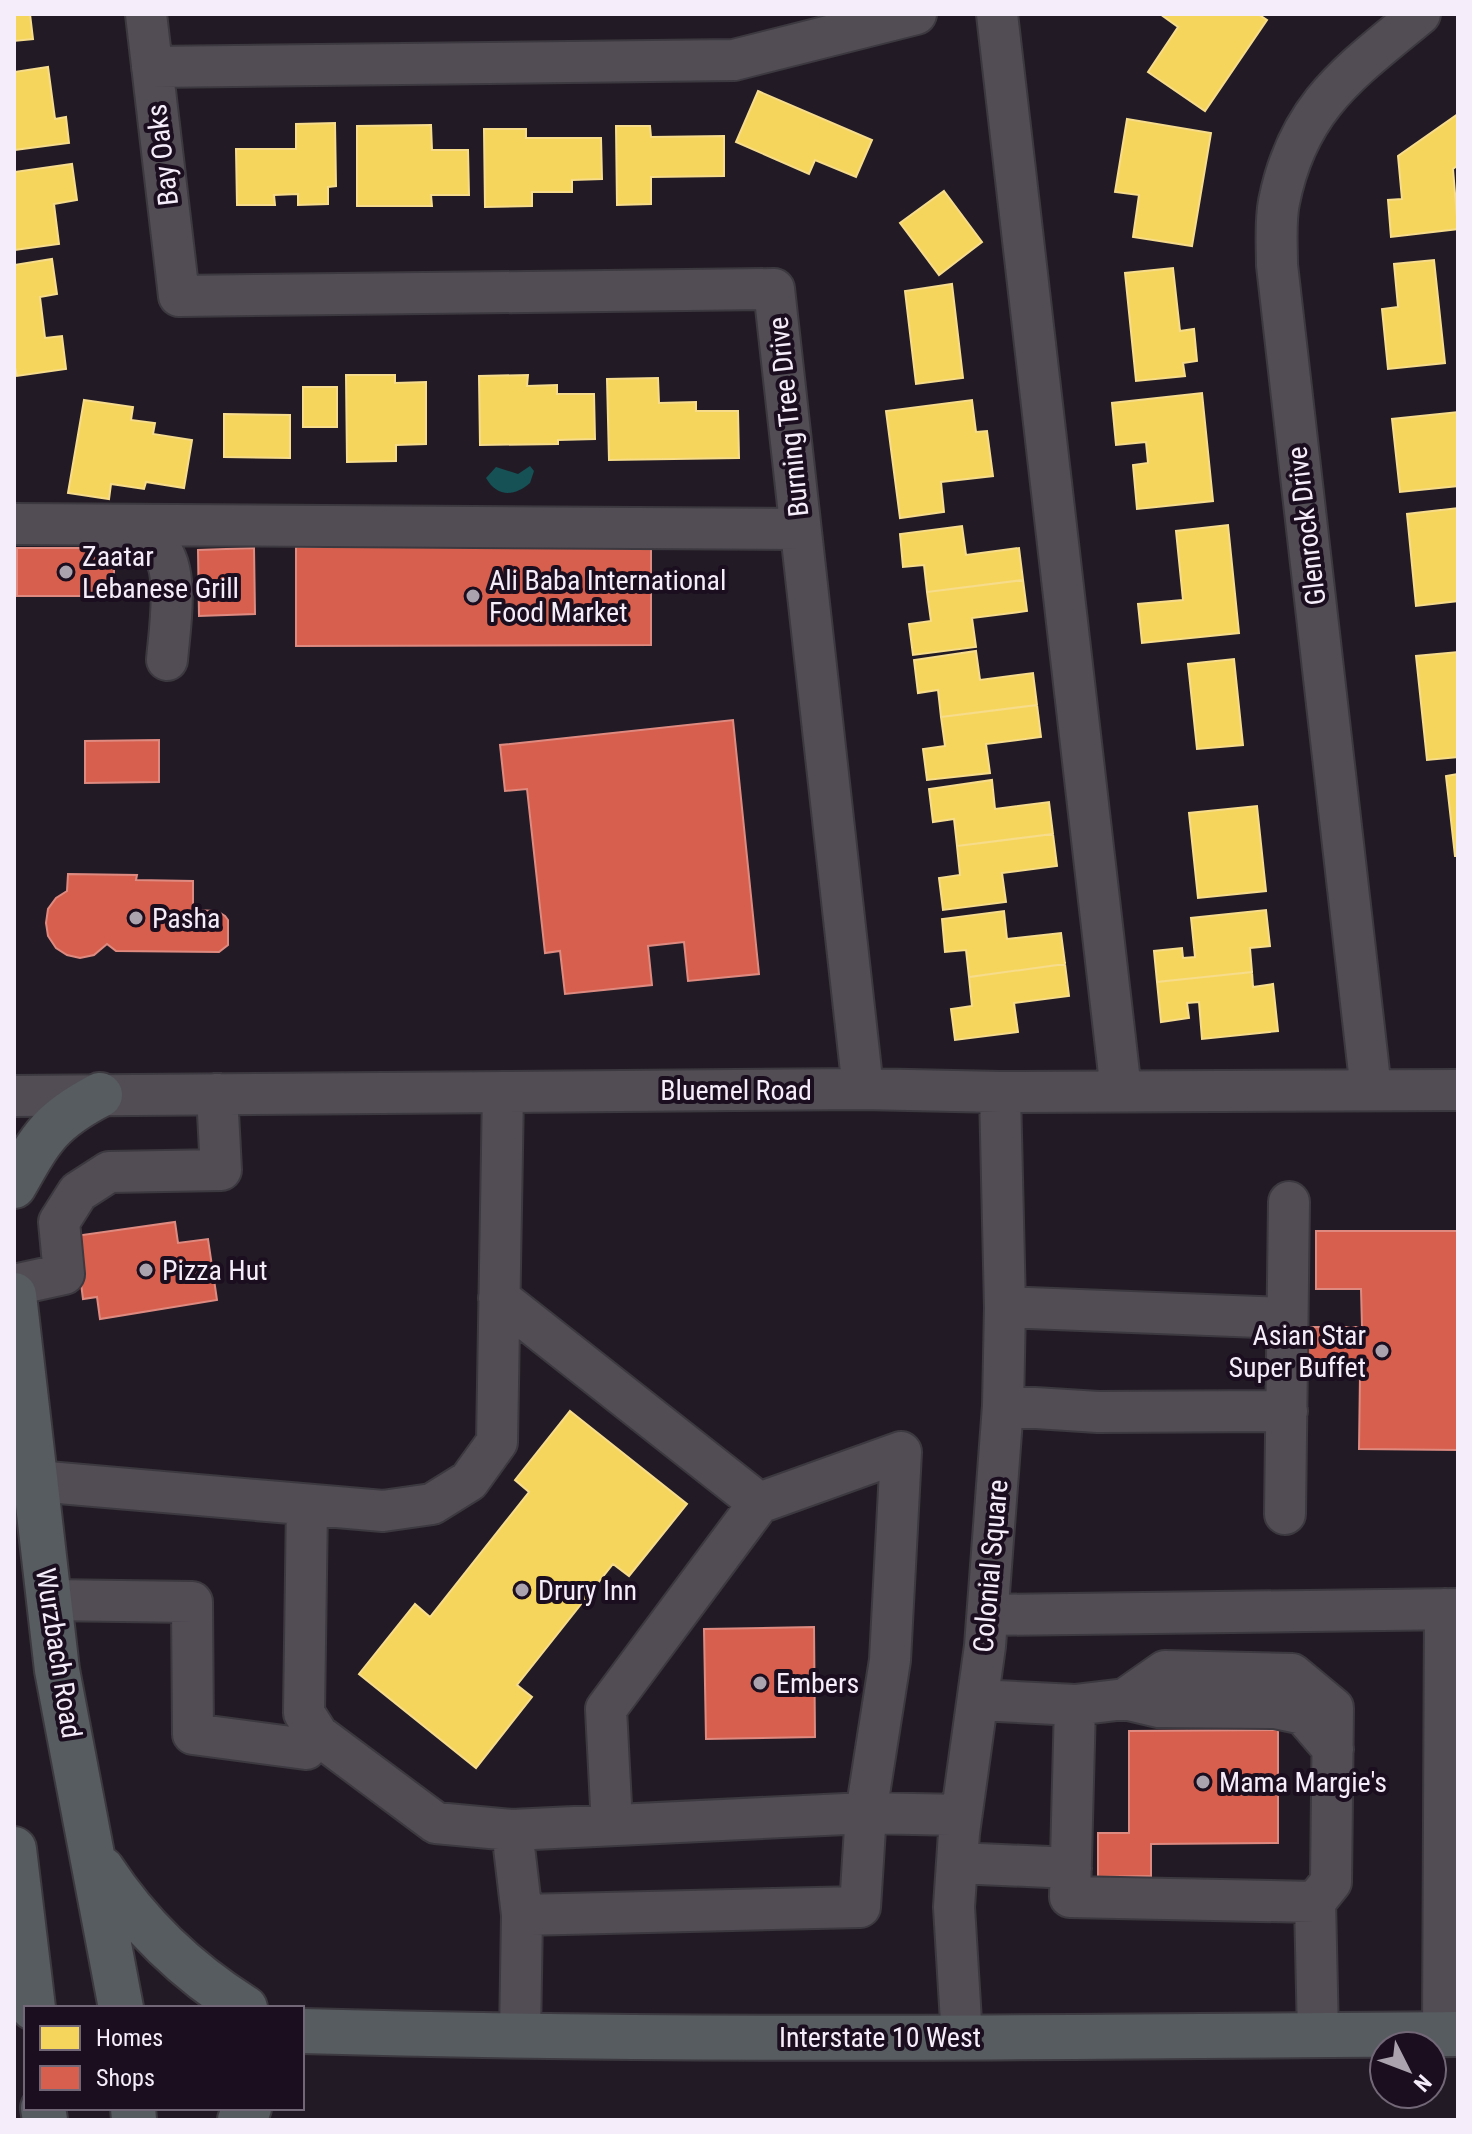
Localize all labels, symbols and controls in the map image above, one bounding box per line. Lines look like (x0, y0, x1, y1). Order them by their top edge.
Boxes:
street label: Bay Oaks (140, 102, 185, 208)
street label: Burning Tree Drive (762, 315, 815, 519)
street label: Glenrock Drive (1280, 445, 1333, 607)
place label: Zaatar Lebanese Grill (82, 540, 239, 605)
marker: Zaatar Lebanese Grill (57, 563, 75, 581)
place label: Ali Baba International Food Market (489, 564, 726, 629)
marker: Ali Baba International Food Market (464, 587, 482, 605)
place label: Pasha (152, 902, 220, 935)
marker: Pasha (127, 909, 145, 927)
street label: Bluemel Road (660, 1074, 812, 1107)
place label: Pizza Hut (162, 1254, 268, 1287)
marker: Pizza Hut (137, 1261, 155, 1279)
place label: Asian Star Super Buffet (1228, 1319, 1366, 1384)
marker: Asian Star Super Buffet (1373, 1342, 1391, 1360)
street label: Colonial Square (966, 1478, 1014, 1654)
street label: Wurzbach Road (29, 1566, 88, 1740)
place label: Drury Inn (538, 1574, 637, 1607)
marker: Drury Inn (513, 1581, 531, 1599)
place label: Embers (776, 1667, 859, 1700)
marker: Embers (751, 1674, 769, 1692)
place label: Mama Margie's (1219, 1766, 1387, 1799)
marker: Mama Margie's (1194, 1773, 1212, 1791)
legend (24, 2006, 304, 2110)
street label: Interstate 10 West (779, 2021, 981, 2054)
text: Homes (96, 2024, 163, 2052)
north arrow (1368, 2030, 1448, 2110)
text: Shops (96, 2064, 155, 2092)
text: N (1409, 2070, 1436, 2096)

